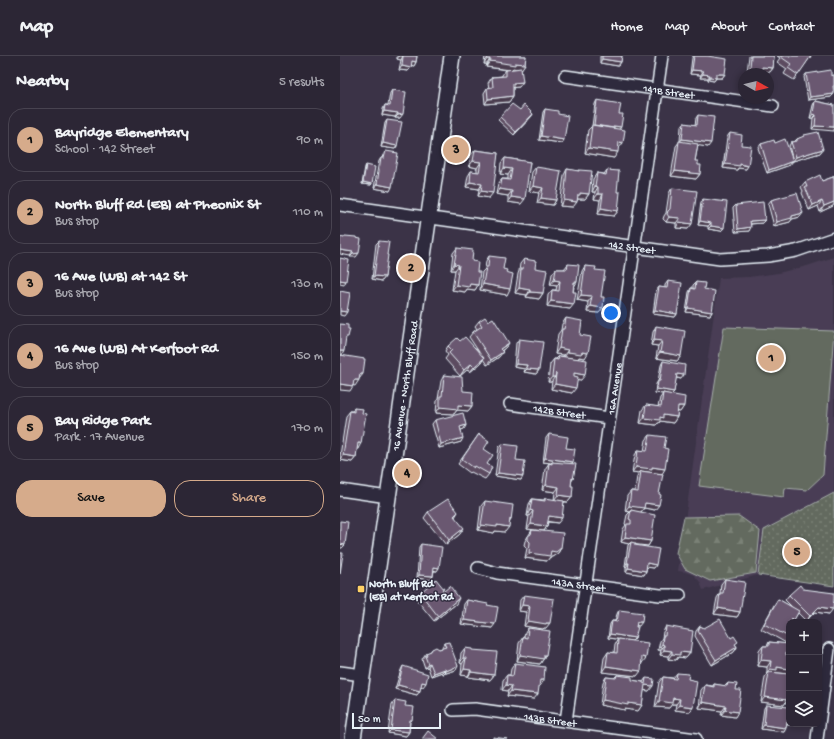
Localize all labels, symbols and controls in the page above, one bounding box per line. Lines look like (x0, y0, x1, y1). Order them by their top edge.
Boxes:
text: Map (20, 16, 53, 39)
text: Home (611, 19, 643, 36)
text: Map (665, 19, 689, 36)
text: About (711, 19, 747, 36)
text: Contact (769, 19, 814, 36)
north arrow (738, 68, 774, 104)
text: Nearby (16, 72, 69, 92)
text: 5 results (279, 75, 324, 90)
street label: 141B Street (641, 83, 697, 103)
text: Bayridge Elementary (55, 124, 189, 142)
text: 1 (27, 133, 33, 148)
text: 90 m (297, 133, 323, 148)
pin: 3 (443, 135, 469, 165)
text: School · 142 Street (55, 142, 155, 157)
text: North Bluff Rd (EB) at Pheonix St (55, 196, 260, 214)
text: 2 (27, 205, 33, 220)
text: 110 m (293, 205, 323, 220)
text: Bus stop (55, 214, 99, 229)
street label: 142 Street (607, 239, 657, 258)
pin: 2 (398, 253, 424, 283)
text: 16 Ave (WB) at 142 St (55, 268, 187, 286)
text: 3 (27, 277, 33, 292)
text: 130 m (291, 277, 323, 292)
text: Bus stop (55, 286, 99, 301)
your location (601, 303, 621, 323)
street label: 16 Avenue - North Bluff Road (391, 319, 422, 453)
text: 16 Ave (WB) At Kerfoot Rd (55, 340, 218, 358)
pin: 1 (758, 343, 784, 373)
text: 4 (27, 349, 33, 364)
text: 150 m (291, 349, 323, 364)
text: Bus stop (55, 358, 99, 373)
street label: 16A Avenue (606, 362, 626, 416)
street label: 142B Street (531, 403, 588, 423)
text: Bay Ridge Park (55, 412, 150, 430)
text: 5 (27, 421, 33, 436)
text: 170 m (291, 421, 323, 436)
text: Park · 17 Avenue (55, 430, 144, 445)
pin: 4 (394, 458, 420, 488)
button: Save (16, 480, 166, 517)
button: Share (174, 480, 324, 517)
pin: 5 (784, 537, 810, 567)
street label: 143A Street (550, 576, 607, 596)
place label: North Bluff Rd (EB) at Kerfoot Rd (369, 578, 455, 604)
marker: North Bluff Rd (EB) at Kerfoot Rd (356, 584, 366, 594)
map controls (786, 619, 822, 727)
button: + (786, 619, 822, 655)
button: − (786, 655, 822, 691)
button: layers (786, 691, 822, 727)
scale bar (352, 711, 441, 730)
street label: 143B Street (522, 712, 579, 731)
text: 50 m (358, 714, 380, 726)

